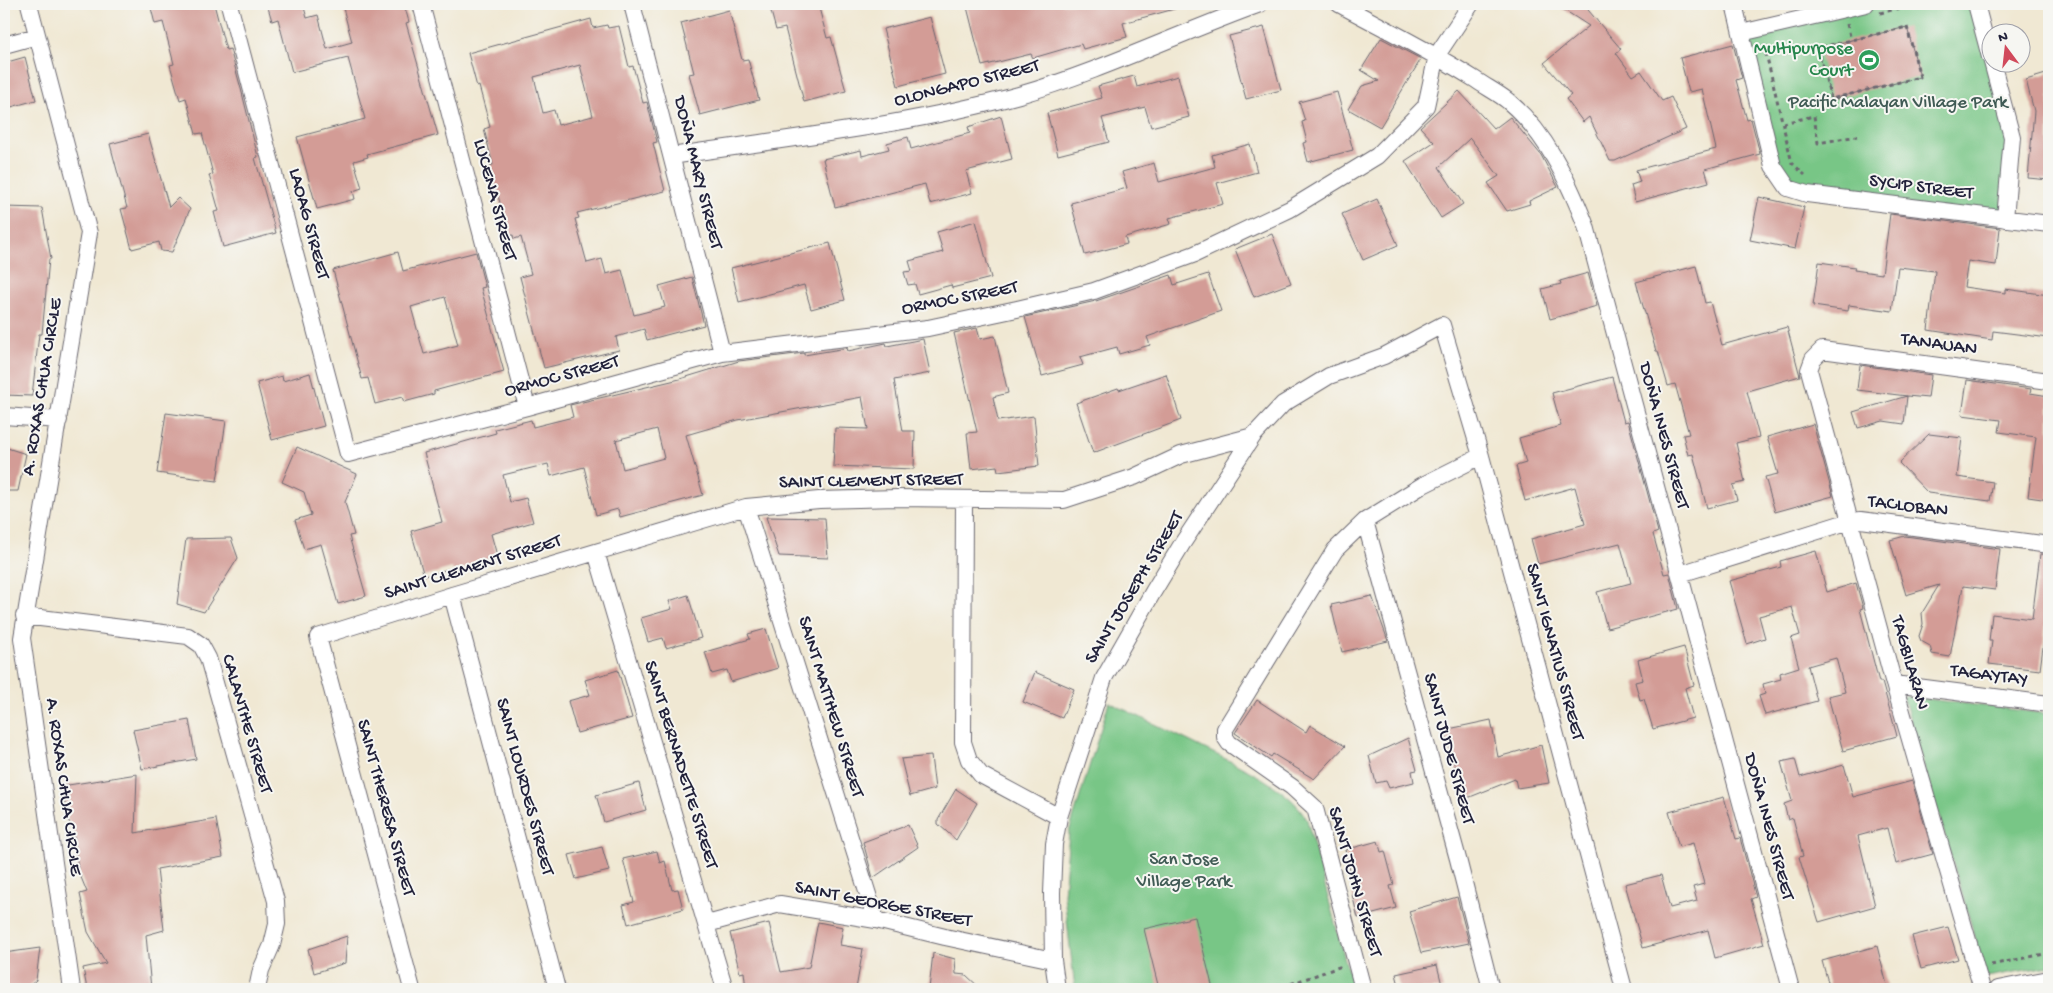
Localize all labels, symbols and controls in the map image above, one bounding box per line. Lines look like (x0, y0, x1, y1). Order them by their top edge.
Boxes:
north arrow (1980, 22, 2030, 72)
text: N (1997, 28, 2010, 47)
place label: Multipurpose Court (1754, 38, 1855, 83)
sports icon: Multipurpose Court (1857, 48, 1881, 72)
street label: OLONGAPO STREET (892, 55, 1043, 113)
street label: DOÑA MARY STREET (666, 92, 727, 252)
park label: Pacific Malayan Village Park (1787, 92, 2009, 115)
street label: LUCENA STREET (467, 137, 521, 264)
street label: LAOAG STREET (282, 166, 334, 283)
street label: SYCIP STREET (1868, 170, 1975, 206)
street label: ORMOC STREET (900, 276, 1021, 322)
street label: A. ROXAS CHUA CIRCLE (18, 295, 69, 477)
street label: TANAUAN (1898, 328, 1979, 362)
street label: ORMOC STREET (502, 350, 623, 403)
street label: DOÑA INES STREET (1632, 358, 1694, 513)
street label: SAINT CLEMENT STREET (779, 469, 964, 495)
street label: TACLOBAN (1866, 491, 1949, 523)
street label: SAINT JOSEPH STREET (1080, 507, 1190, 668)
street label: SAINT CLEMENT STREET (382, 530, 565, 606)
street label: SAINT IGNATIUS STREET (1519, 561, 1589, 744)
street label: TAGBILARAN (1884, 612, 1933, 713)
street label: SAINT MATTHEW STREET (791, 614, 869, 801)
street label: CALANTHE STREET (215, 652, 277, 797)
street label: SAINT BERNADETTE STREET (637, 658, 723, 872)
street label: TAGAYTAY (1948, 660, 2029, 692)
street label: SAINT JUDE STREET (1417, 671, 1479, 828)
street label: SAINT LOURDES STREET (489, 696, 559, 879)
street label: A. ROXAS CHUA CIRCLE (39, 697, 87, 879)
street label: SAINT THERESA STREET (350, 717, 420, 900)
street label: DOÑA INES STREET (1737, 749, 1799, 904)
street label: SAINT JOHN STREET (1322, 804, 1387, 960)
park label: San Jose Village Park (1136, 849, 1233, 894)
street label: SAINT GEORGE STREET (793, 877, 974, 934)

